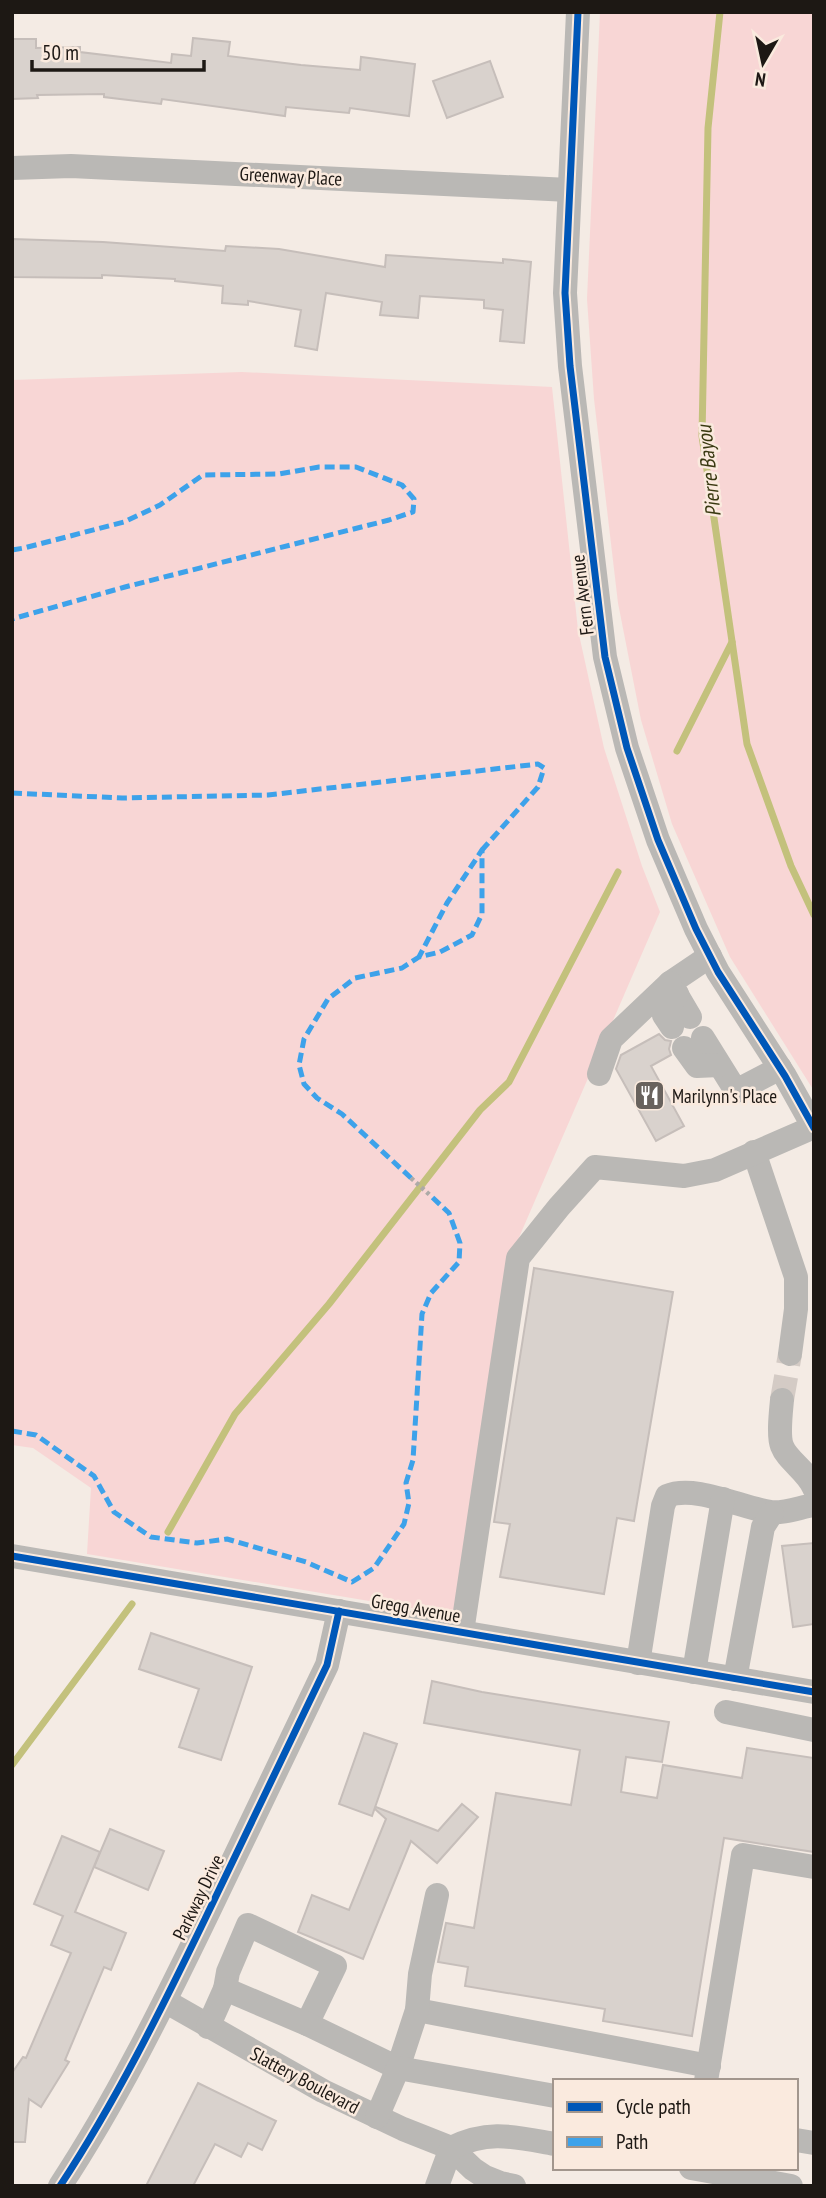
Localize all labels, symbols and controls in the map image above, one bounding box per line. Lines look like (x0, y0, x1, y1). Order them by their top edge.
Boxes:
scale bar (32, 28, 203, 72)
north arrow (728, 28, 798, 98)
text: 50 m (42, 39, 79, 66)
text: N (753, 67, 767, 92)
street label: Greenway Place (239, 161, 343, 191)
water label: Pierre Bayou (690, 422, 727, 518)
street label: Fern Avenue (565, 553, 599, 637)
restaurant icon: Marilynn's Place (632, 1079, 666, 1113)
place label: Marilynn's Place (672, 1084, 777, 1108)
street label: Gregg Avenue (369, 1588, 463, 1628)
street label: Parkway Drive (167, 1850, 229, 1944)
street label: Slattery Boulevard (246, 2041, 364, 2119)
legend (553, 2079, 798, 2170)
text: Cycle path (616, 2093, 691, 2120)
text: Path (616, 2128, 648, 2155)

